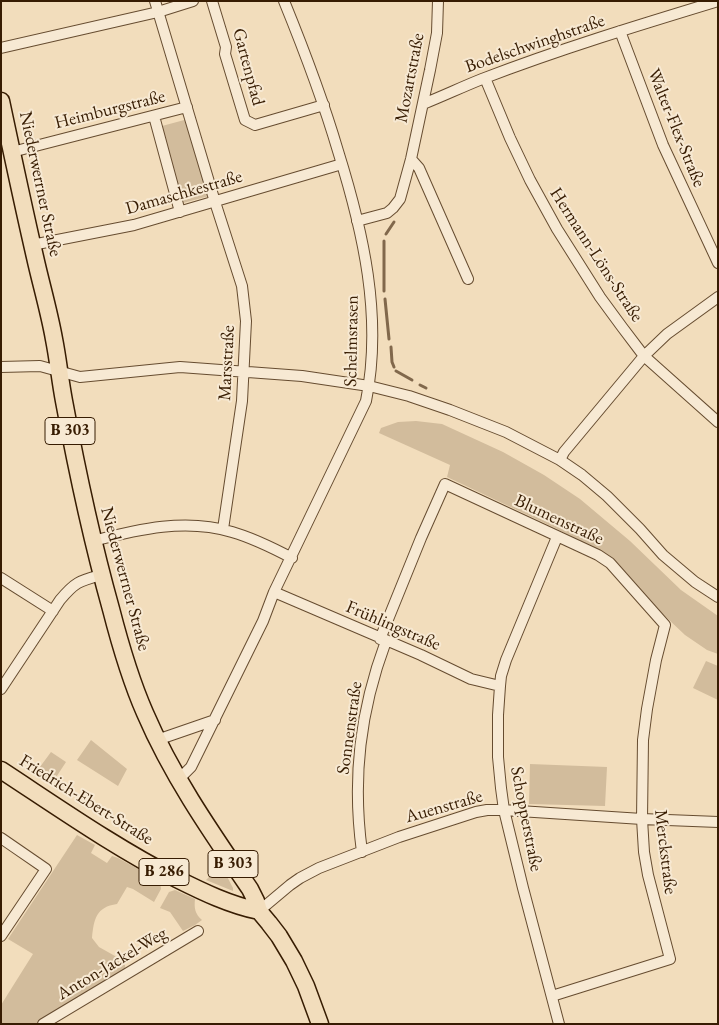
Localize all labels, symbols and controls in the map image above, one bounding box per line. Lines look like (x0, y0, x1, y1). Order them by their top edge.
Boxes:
street label: Bodelschwinghstraße (462, 10, 608, 78)
street label: Gartenpfad (227, 26, 269, 108)
street label: Mozartstraße (391, 31, 429, 125)
street label: Walter-Flex-Straße (642, 66, 710, 190)
street label: Heimburgstraße (52, 86, 168, 134)
street label: Niederwerrner Straße (14, 109, 66, 259)
street label: Damaschkestraße (123, 166, 245, 220)
street label: Hermann-Löns-Straße (545, 184, 647, 326)
street label: Schelmsrasen (340, 295, 364, 387)
street label: Marsstraße (214, 325, 240, 401)
road number: B 303 (45, 418, 95, 444)
street label: Blumenstraße (511, 490, 607, 550)
street label: Niederwerrner Straße (95, 505, 155, 653)
street label: Frühlingstraße (342, 596, 444, 656)
street label: Sonnenstraße (333, 680, 367, 776)
street label: Friedrich-Ebert-Straße (15, 750, 157, 850)
street label: Schopperstraße (505, 765, 547, 873)
street label: Auenstraße (403, 786, 485, 828)
street label: Merckstraße (649, 808, 681, 896)
road number: B 303 (208, 851, 258, 878)
road number: B 286 (139, 859, 189, 886)
street label: Anton-Jackel-Weg (53, 923, 171, 1005)

